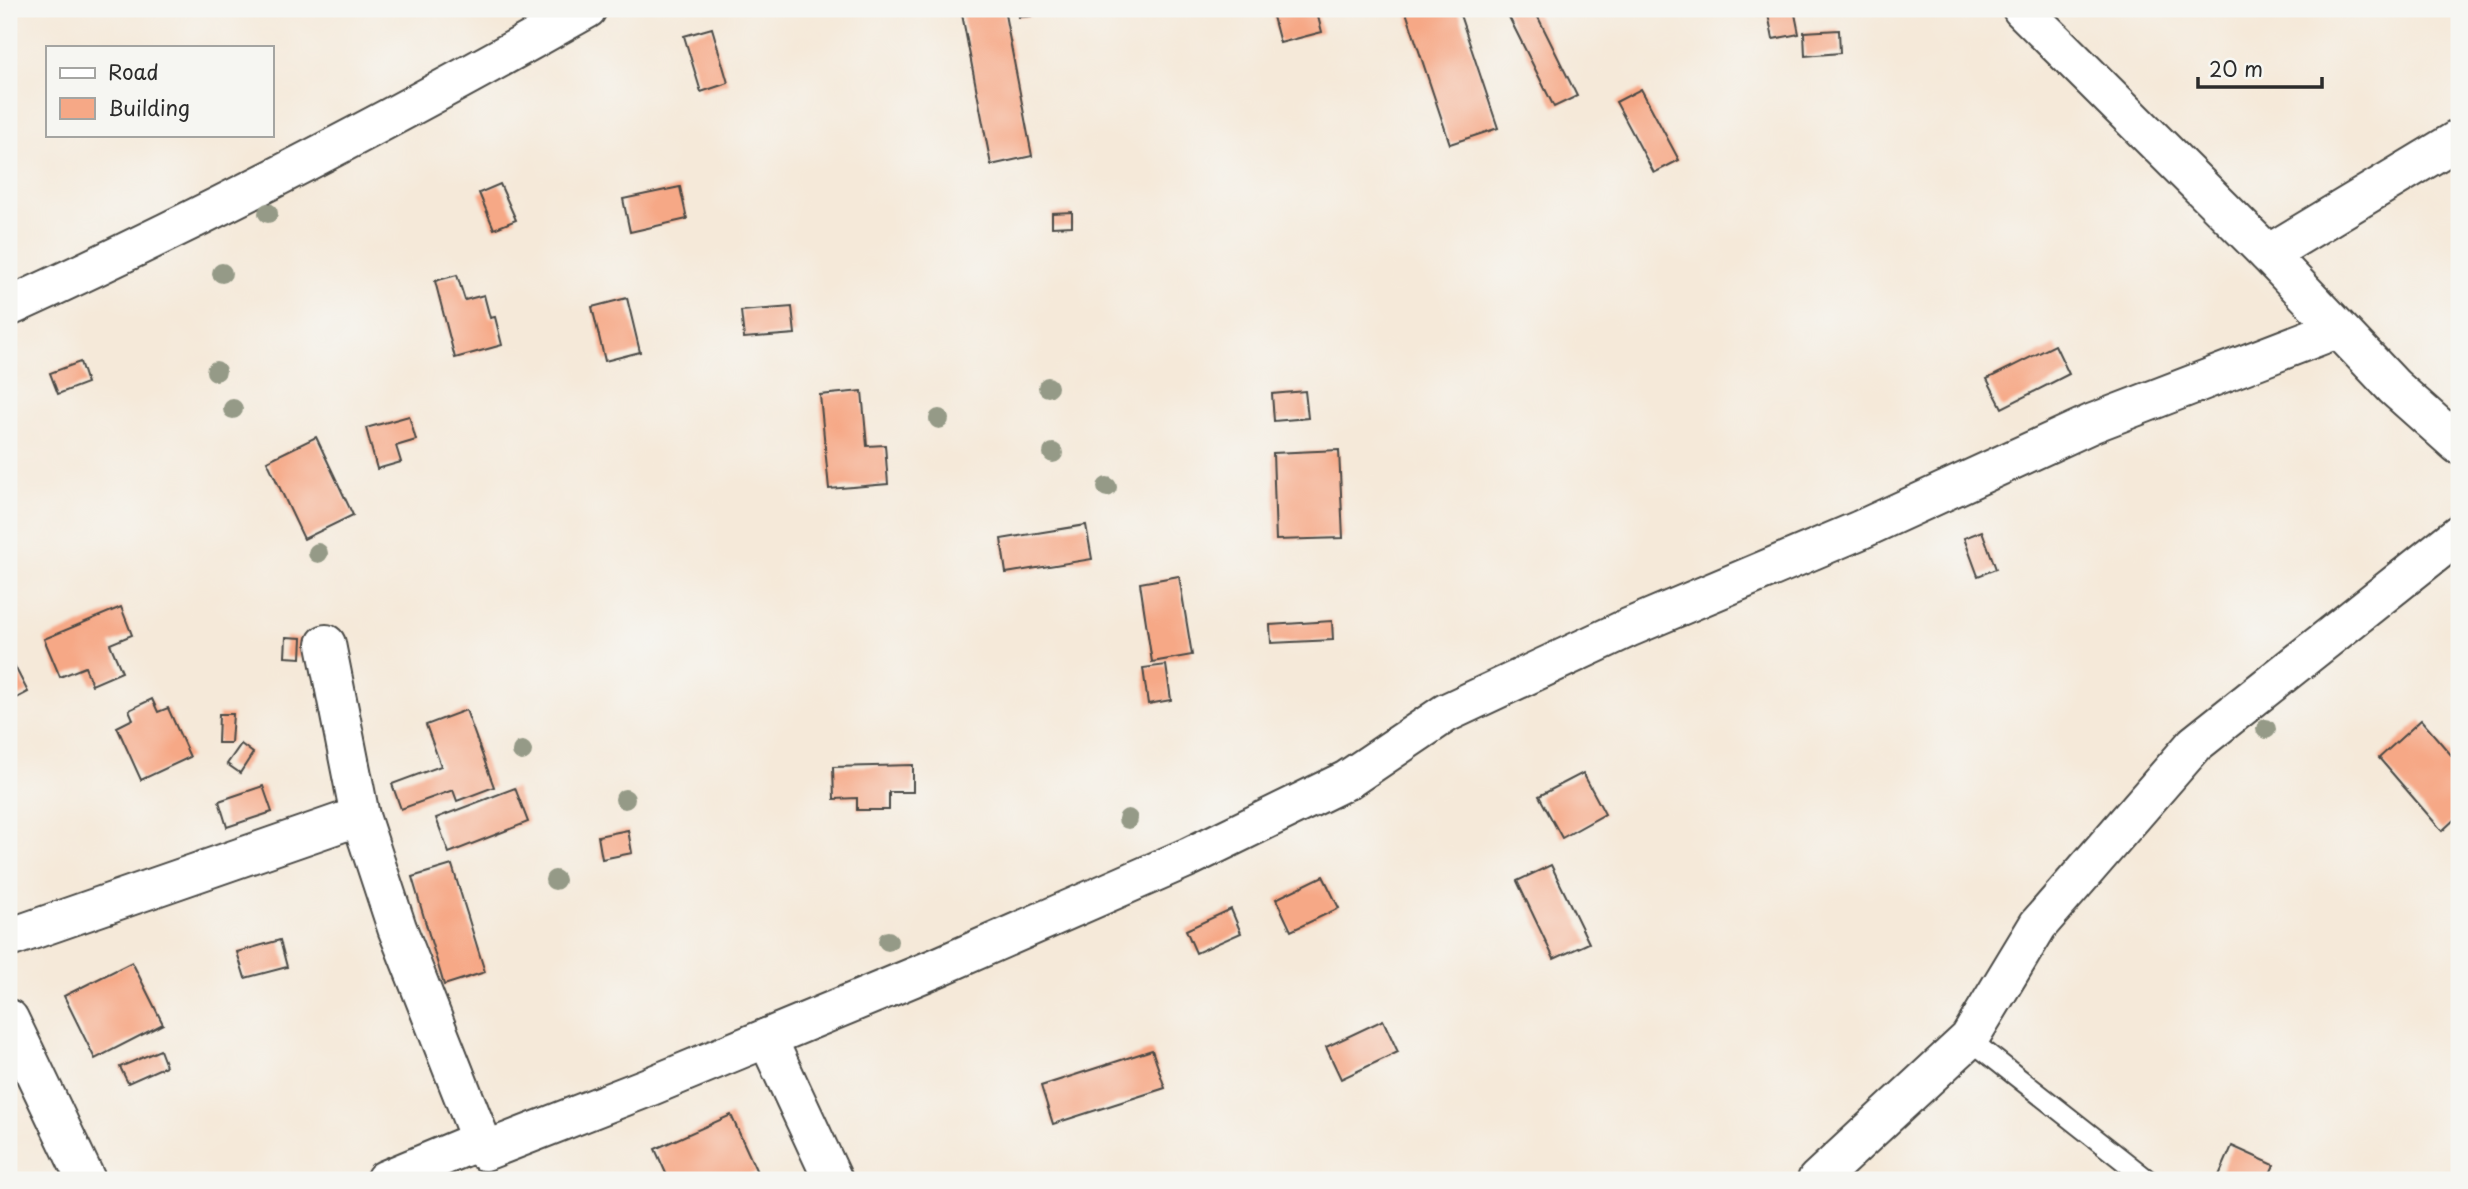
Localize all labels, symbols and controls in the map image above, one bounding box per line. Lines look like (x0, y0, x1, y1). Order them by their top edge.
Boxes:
legend (46, 46, 273, 136)
scale bar (2198, 46, 2323, 90)
text: 20 m (2209, 52, 2263, 84)
text: Road (108, 55, 159, 87)
text: Building (108, 91, 190, 123)

